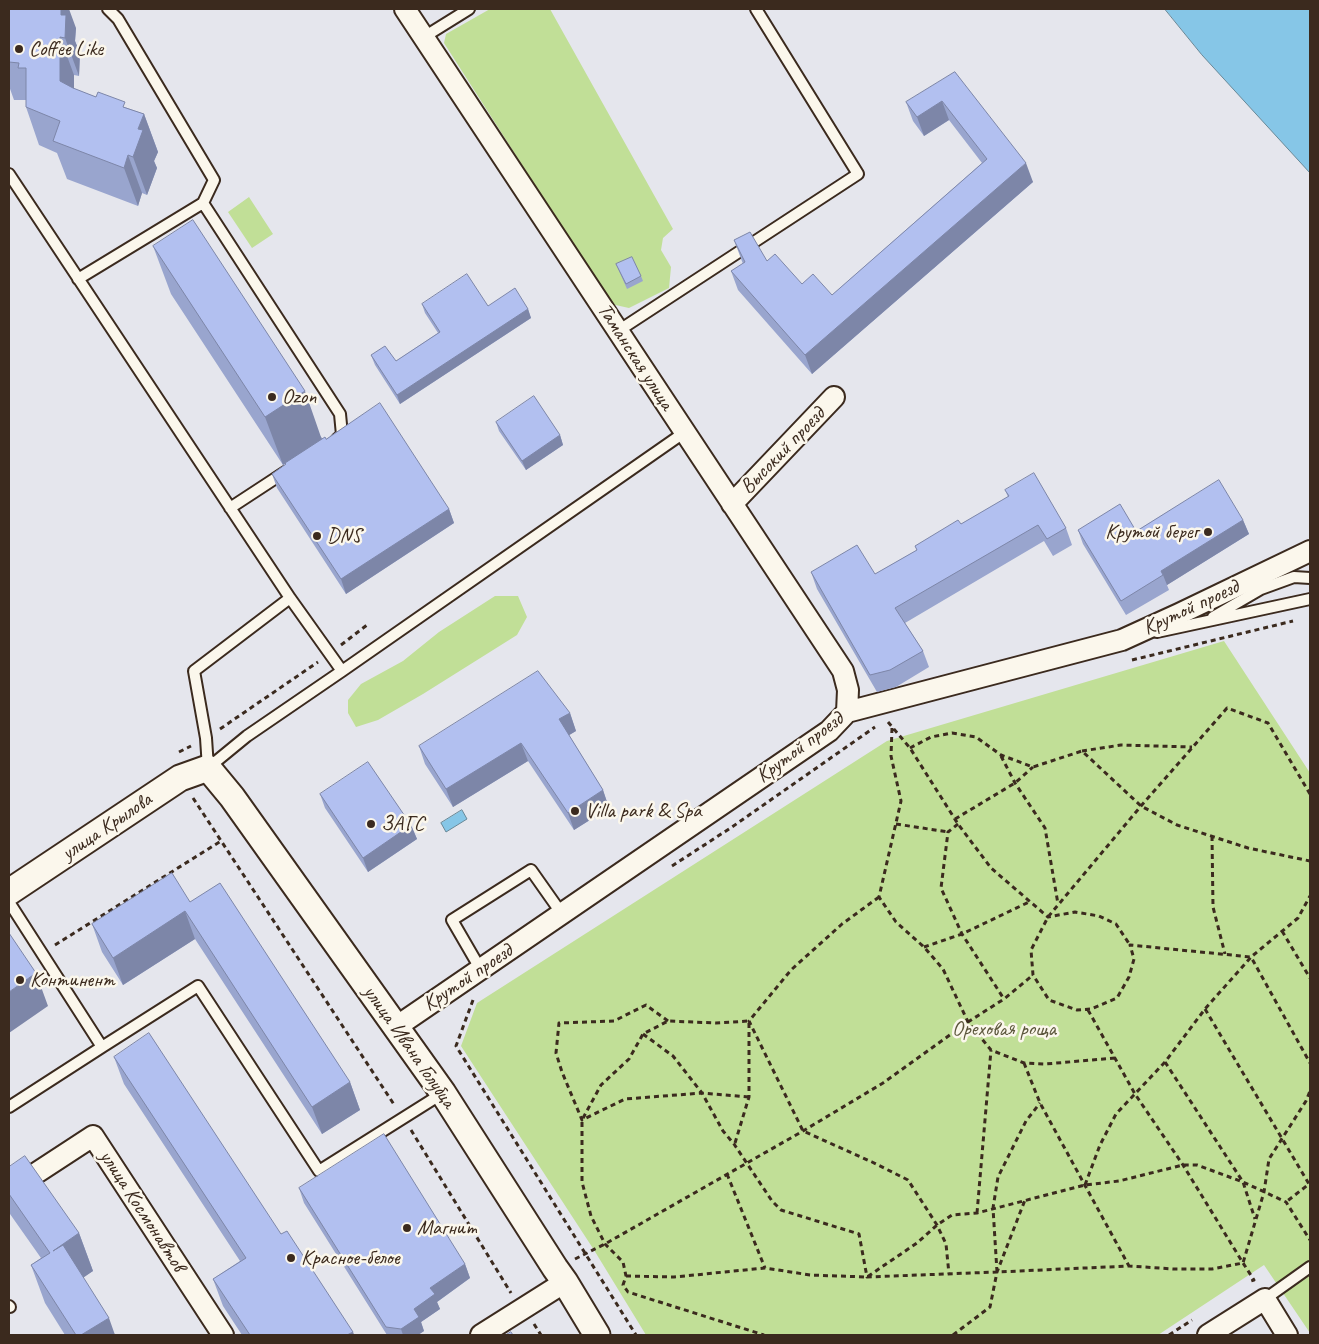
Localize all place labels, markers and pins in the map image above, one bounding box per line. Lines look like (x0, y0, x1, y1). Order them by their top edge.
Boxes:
place label: Coffee Like (29, 36, 103, 62)
marker: Coffee Like (13, 43, 25, 55)
place label: Ozon (282, 384, 317, 410)
marker: Ozon (266, 391, 278, 403)
place label: Крутой берег (1105, 519, 1198, 545)
place label: DNS (327, 523, 361, 549)
marker: Крутой берег (1202, 526, 1214, 538)
marker: DNS (311, 530, 323, 542)
place label: Villa park & Spa (585, 798, 701, 824)
marker: Villa park & Spa (569, 805, 581, 817)
place label: ЗАГС (381, 811, 424, 837)
marker: ЗАГС (365, 818, 377, 830)
place label: Континент (30, 967, 115, 993)
marker: Континент (14, 974, 26, 986)
place label: Магнит (417, 1215, 477, 1241)
marker: Магнит (401, 1222, 413, 1234)
place label: Красное-белое (301, 1245, 399, 1271)
marker: Красное-белое (285, 1252, 297, 1264)

